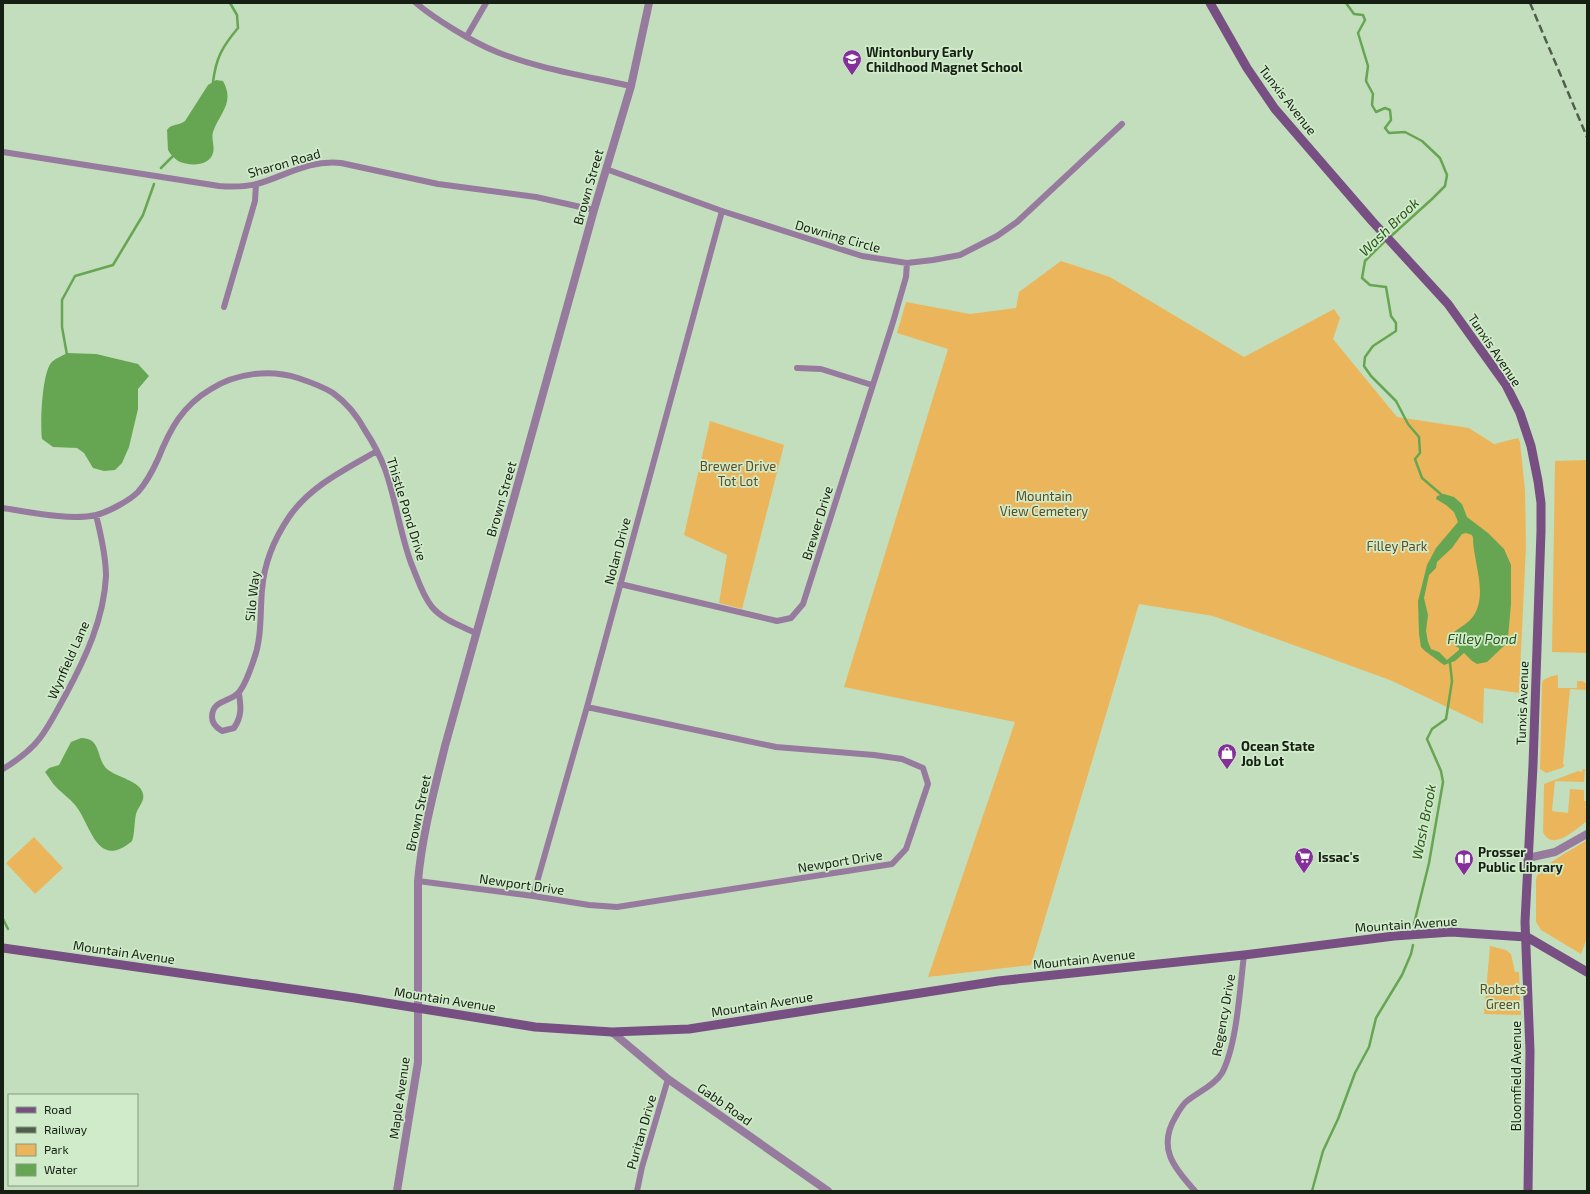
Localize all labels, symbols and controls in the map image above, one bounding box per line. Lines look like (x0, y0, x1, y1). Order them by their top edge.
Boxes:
place label: Wintonbury Early Childhood Magnet School (866, 44, 1023, 75)
school or university icon: Wintonbury Early Childhood Magnet School (841, 48, 863, 76)
street label: Tunxis Avenue (1256, 62, 1320, 138)
street label: Sharon Road (246, 145, 322, 181)
street label: Brown Street (570, 147, 606, 227)
water label: Wash Brook (1355, 194, 1422, 259)
street label: Downing Circle (793, 216, 883, 256)
street label: Tunxis Avenue (1465, 311, 1525, 389)
street label: Thistle Pond Drive (384, 455, 430, 563)
park label: Brewer Drive Tot Lot (700, 458, 776, 489)
street label: Brown Street (483, 459, 519, 539)
street label: Brewer Drive (798, 484, 836, 562)
park label: Mountain View Cemetery (1000, 488, 1088, 519)
street label: Nolan Drive (600, 516, 634, 586)
park label: Filley Park (1367, 538, 1428, 554)
street label: Silo Way (241, 570, 263, 622)
street label: Wynfield Lane (44, 618, 92, 702)
water label: Filley Pond (1447, 630, 1517, 647)
street label: Tunxis Avenue (1513, 661, 1531, 745)
place label: Ocean State Job Lot (1241, 738, 1315, 769)
shop icon: Ocean State Job Lot (1216, 742, 1238, 770)
street label: Brown Street (402, 773, 434, 853)
water label: Wash Brook (1408, 783, 1439, 861)
place label: Prosser Public Library (1478, 844, 1563, 875)
street label: Newport Drive (796, 846, 884, 876)
supermarket icon: Issac's (1293, 846, 1315, 874)
library icon: Prosser Public Library (1453, 848, 1475, 876)
place label: Issac's (1318, 849, 1359, 865)
street label: Newport Drive (478, 870, 566, 898)
street label: Mountain Avenue (1354, 912, 1458, 936)
street label: Mountain Avenue (72, 937, 176, 967)
street label: Mountain Avenue (1032, 946, 1136, 972)
street label: Regency Drive (1208, 973, 1238, 1057)
park label: Roberts Green (1480, 981, 1526, 1012)
street label: Mountain Avenue (393, 983, 497, 1015)
street label: Mountain Avenue (710, 988, 814, 1020)
street label: Bloomfield Avenue (1508, 1021, 1524, 1131)
street label: Maple Avenue (385, 1056, 413, 1140)
street label: Gabb Road (695, 1079, 755, 1129)
street label: Puritan Drive (623, 1093, 659, 1171)
legend (8, 1094, 138, 1186)
text: Road (44, 1102, 72, 1116)
text: Railway (44, 1122, 88, 1136)
text: Park (44, 1142, 69, 1156)
text: Water (44, 1162, 78, 1176)

